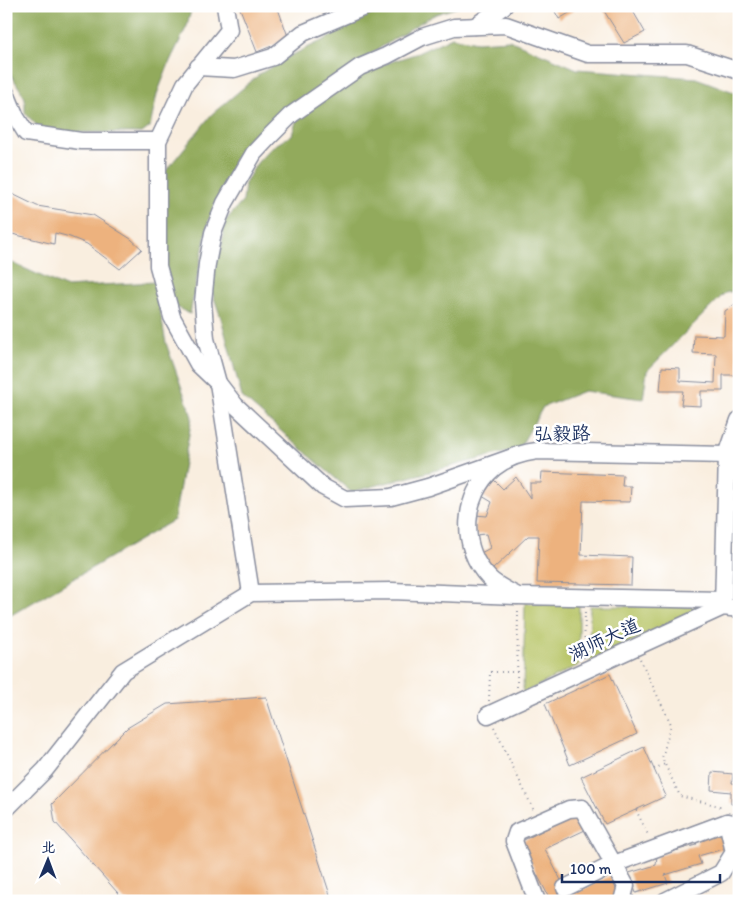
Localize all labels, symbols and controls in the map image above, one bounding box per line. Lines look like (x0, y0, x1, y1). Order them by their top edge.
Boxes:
street label: 弘毅路 (533, 422, 591, 445)
street label: 湖师大道 (565, 613, 644, 666)
north arrow (22, 834, 72, 884)
text: 北 (41, 839, 55, 856)
scale bar (562, 852, 720, 884)
text: 100 m (570, 860, 612, 878)

